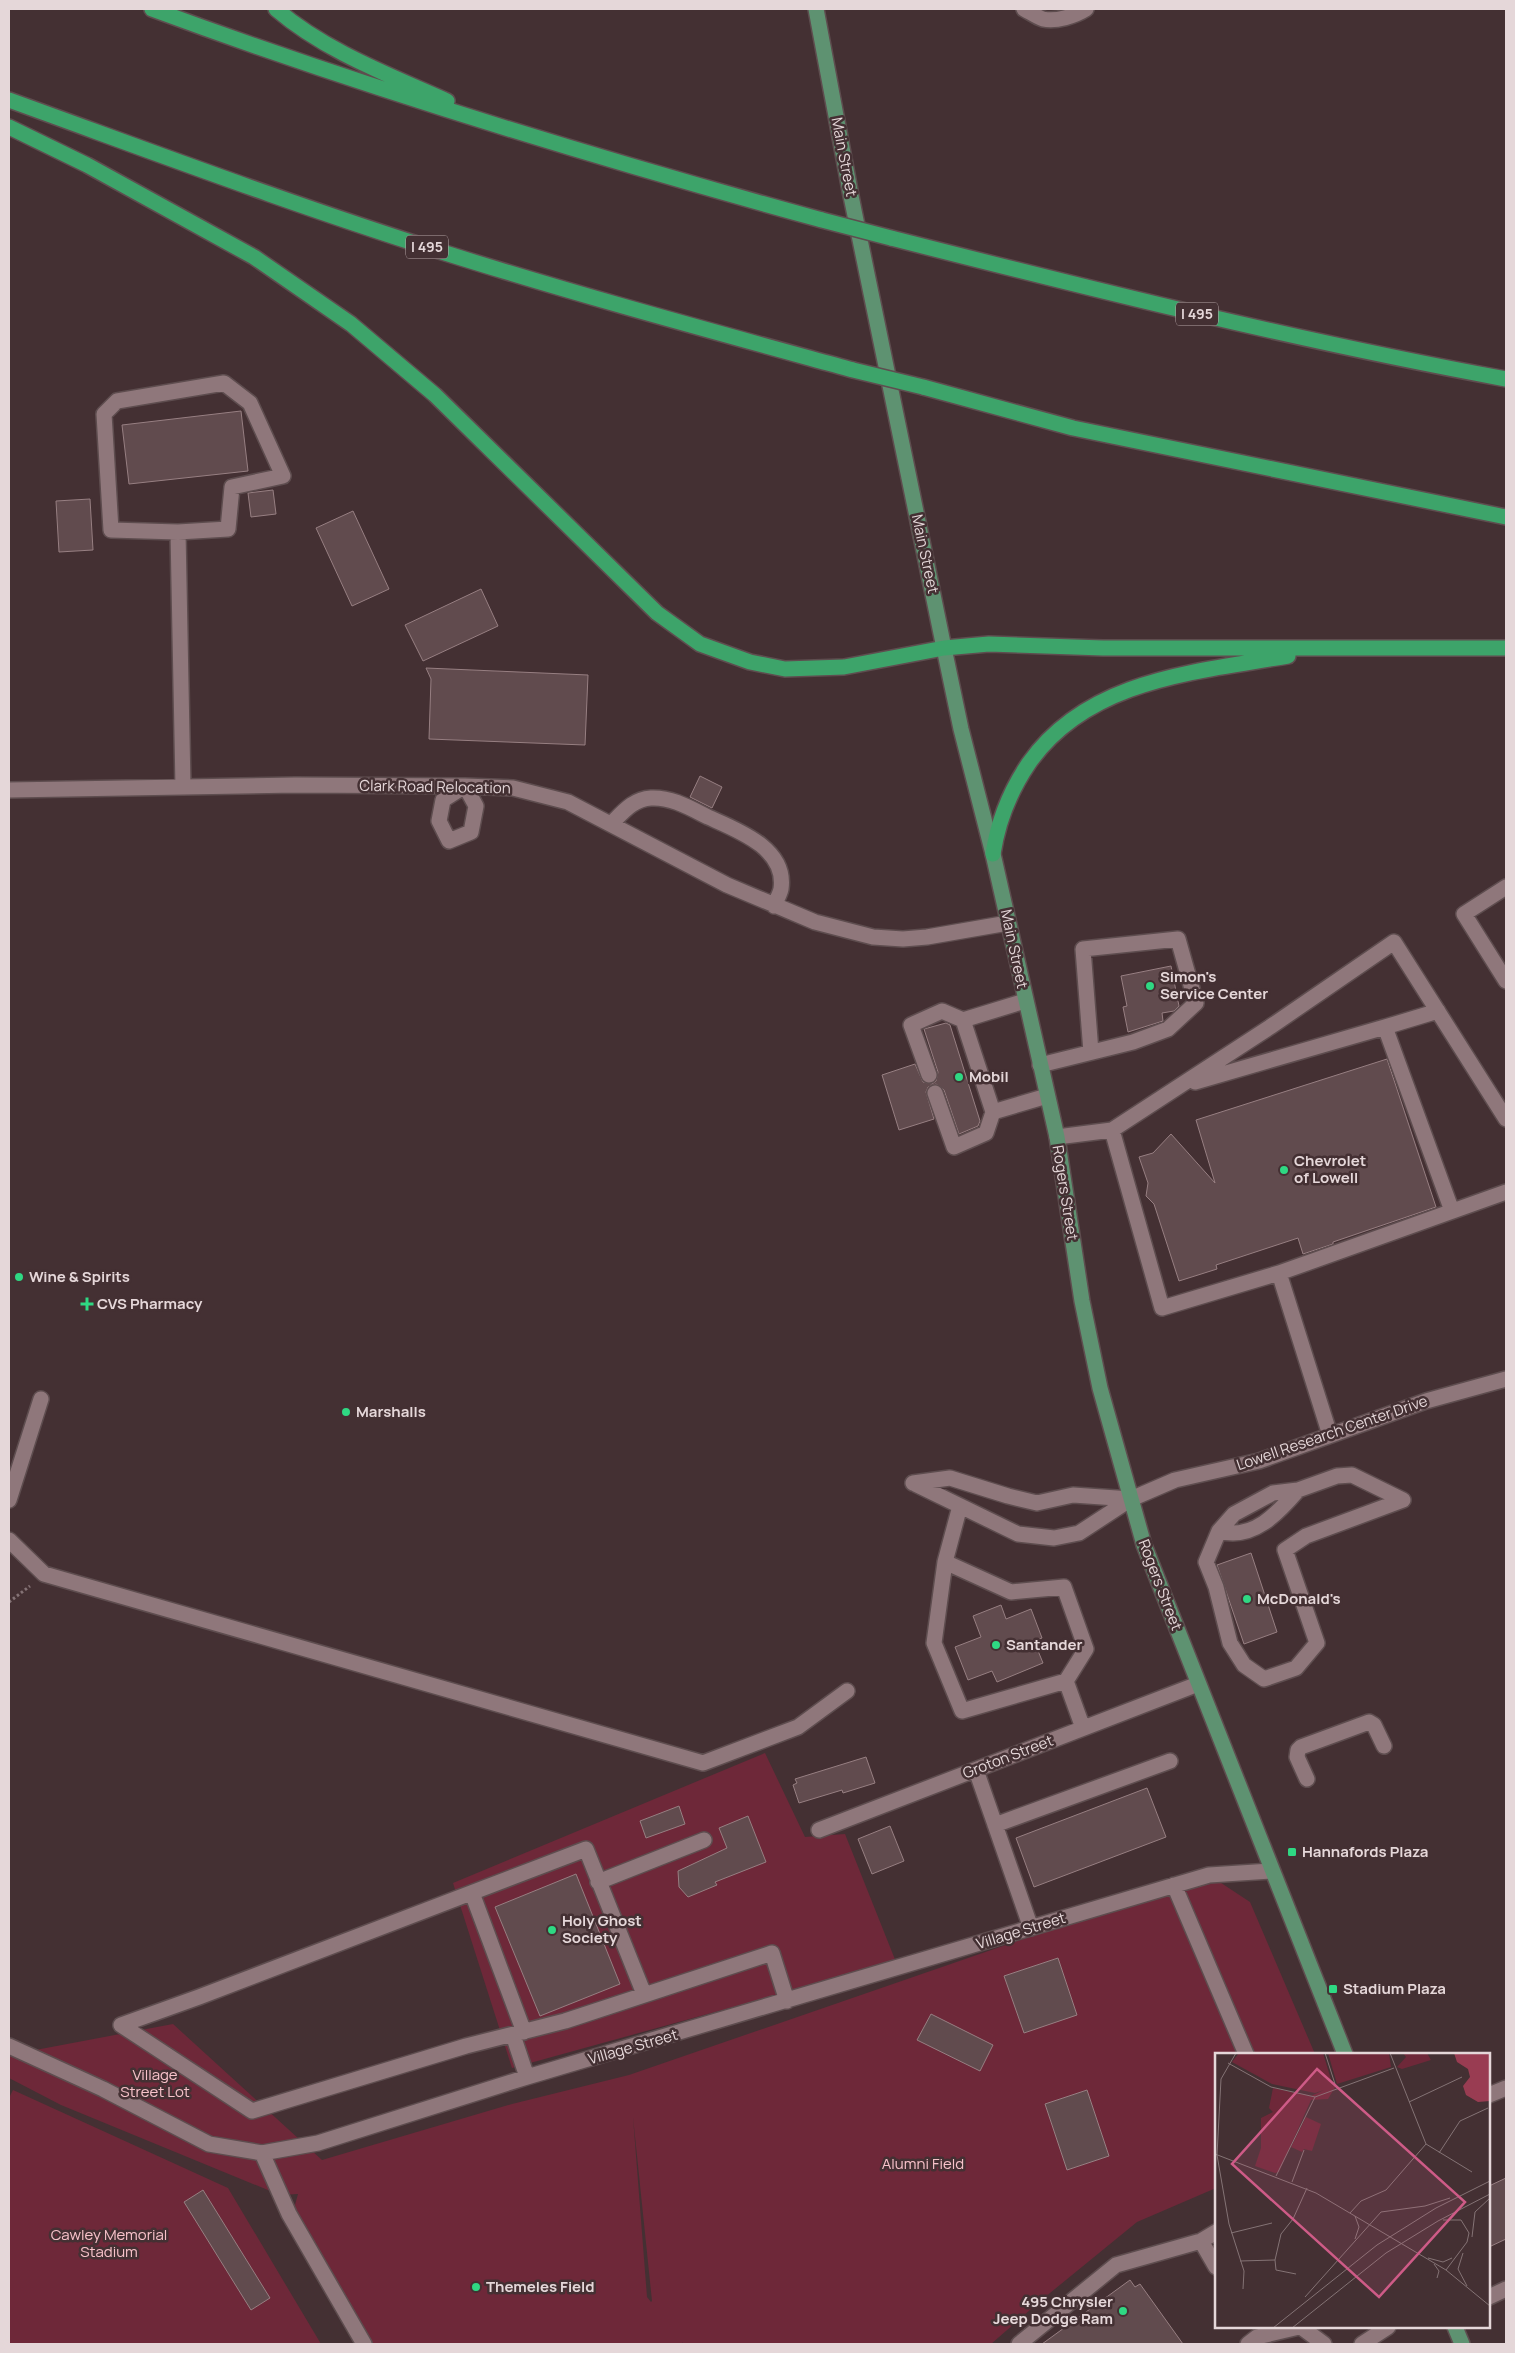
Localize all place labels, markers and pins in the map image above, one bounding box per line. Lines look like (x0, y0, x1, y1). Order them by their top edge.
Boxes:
place label: Simon's Service Center (1160, 966, 1268, 1004)
marker: Simon's Service Center (1144, 980, 1156, 992)
place label: Mobil (969, 1066, 1009, 1087)
marker: Mobil (953, 1071, 965, 1083)
place label: Chevrolet of Lowell (1294, 1150, 1366, 1188)
marker: Chevrolet of Lowell (1278, 1164, 1290, 1176)
place label: Wine & Spirits (29, 1266, 130, 1287)
marker: Wine & Spirits (13, 1271, 25, 1283)
place label: CVS Pharmacy (97, 1293, 203, 1314)
marker: CVS Pharmacy (81, 1298, 93, 1310)
place label: Marshalls (356, 1401, 426, 1422)
marker: Marshalls (340, 1406, 352, 1418)
place label: McDonald's (1257, 1588, 1341, 1609)
marker: McDonald's (1241, 1593, 1253, 1605)
place label: Santander (1006, 1634, 1083, 1655)
marker: Santander (990, 1639, 1002, 1651)
place label: Hannafords Plaza (1302, 1841, 1428, 1862)
marker: Hannafords Plaza (1286, 1846, 1298, 1858)
place label: Holy Ghost Society (562, 1910, 642, 1948)
marker: Holy Ghost Society (546, 1924, 558, 1936)
place label: Stadium Plaza (1343, 1978, 1446, 1999)
marker: Stadium Plaza (1327, 1983, 1339, 1995)
place label: Themeles Field (486, 2276, 595, 2297)
marker: Themeles Field (470, 2281, 482, 2293)
place label: 495 Chrysler Jeep Dodge Ram (993, 2291, 1113, 2329)
marker: 495 Chrysler Jeep Dodge Ram (1117, 2305, 1129, 2317)

